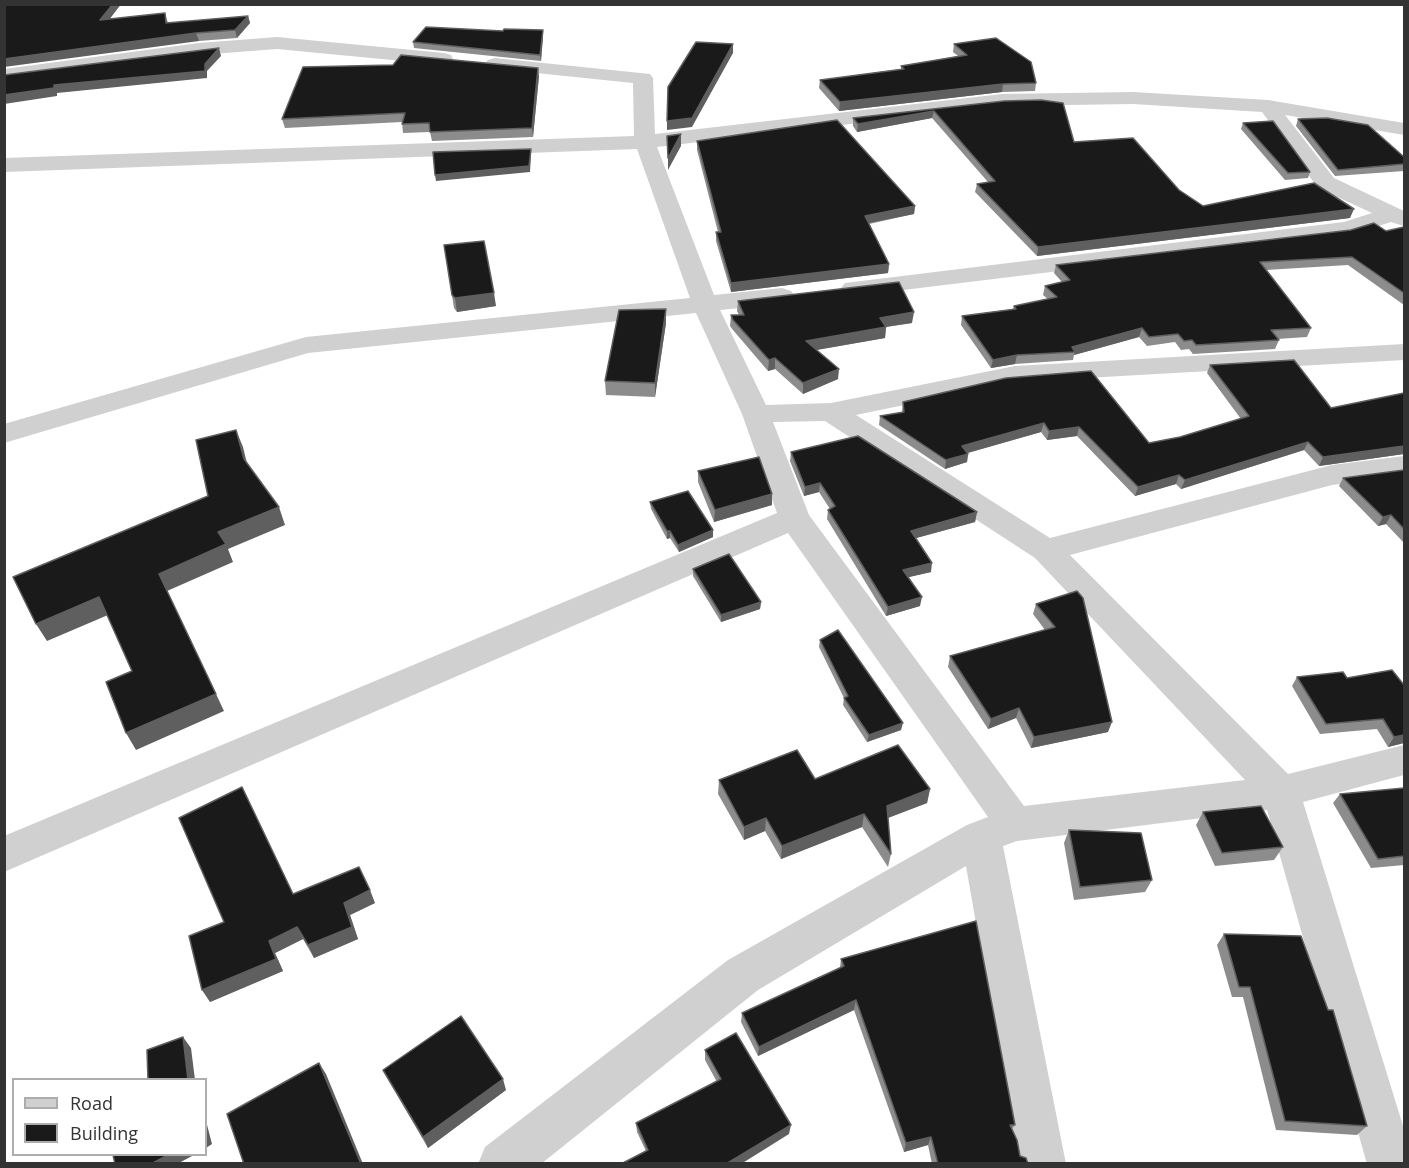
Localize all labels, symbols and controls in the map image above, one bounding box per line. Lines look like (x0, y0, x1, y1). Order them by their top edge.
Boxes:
legend (12, 1078, 207, 1156)
text: Road (70, 1091, 113, 1115)
text: Building (70, 1121, 138, 1145)

